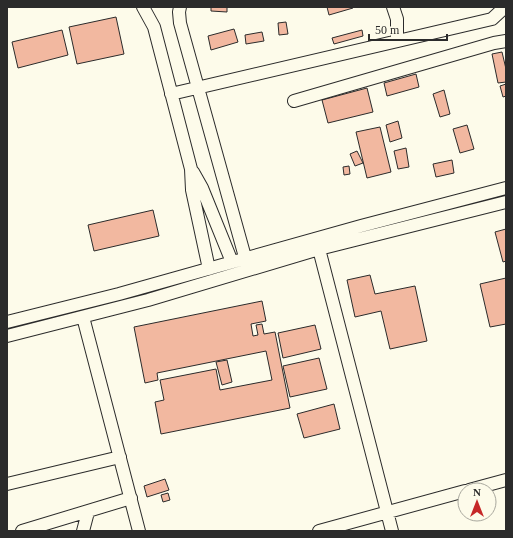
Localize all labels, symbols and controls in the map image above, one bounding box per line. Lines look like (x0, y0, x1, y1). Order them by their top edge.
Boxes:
scale bar (369, 16, 447, 42)
text: 50 m (375, 23, 400, 37)
north arrow (457, 482, 497, 522)
text: N (473, 486, 481, 498)

